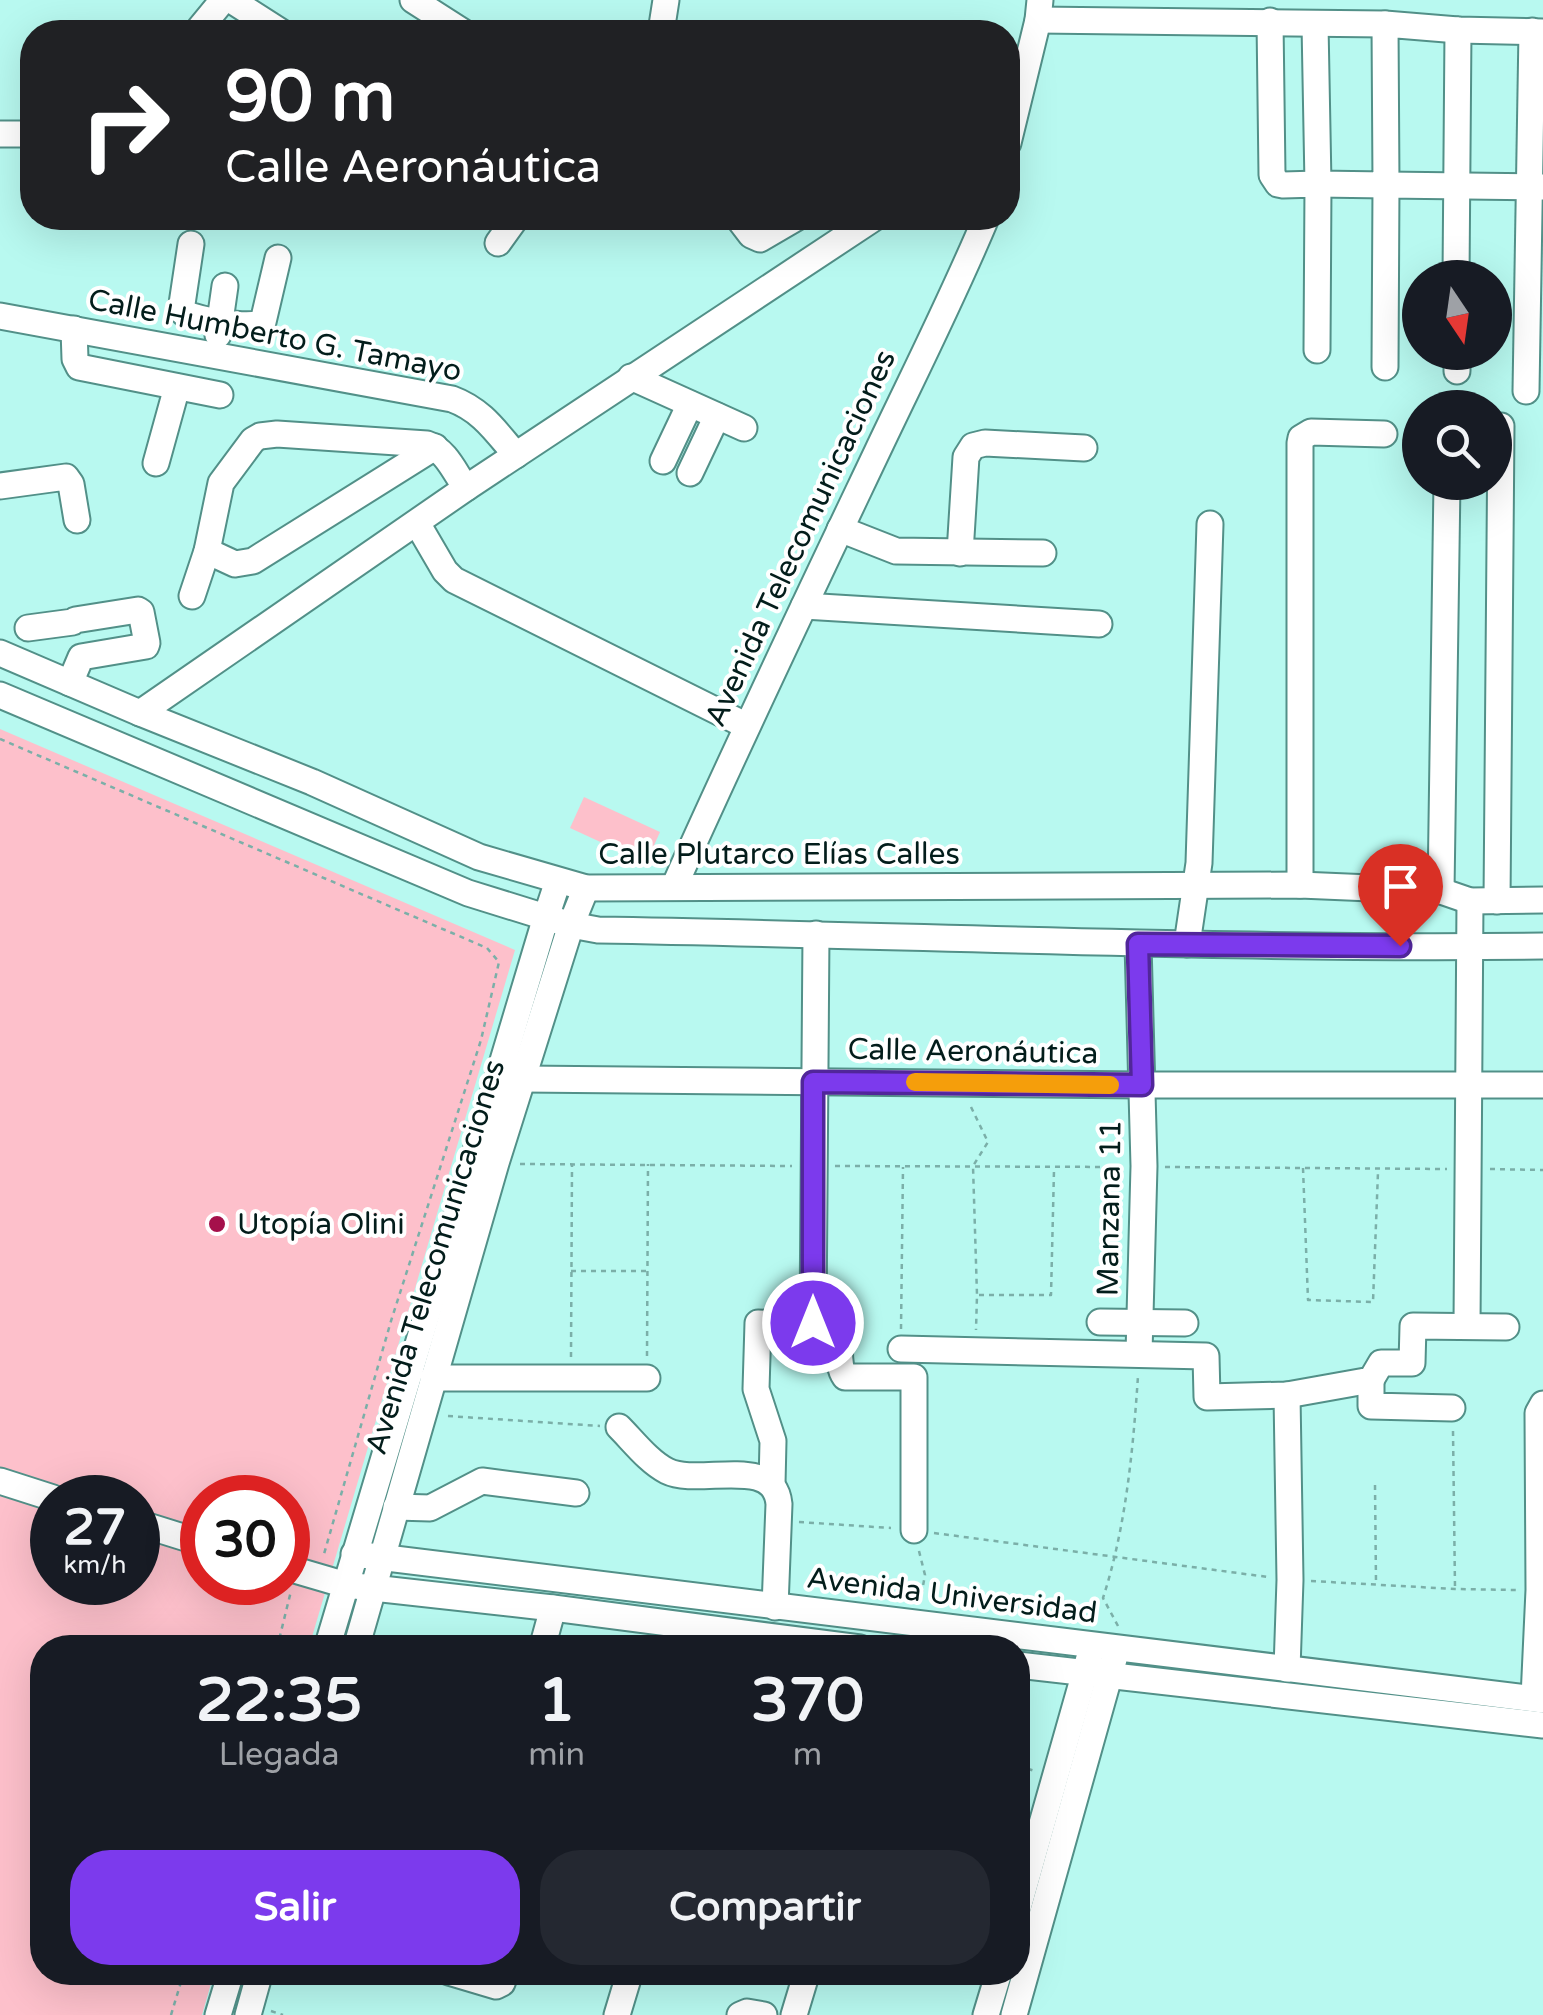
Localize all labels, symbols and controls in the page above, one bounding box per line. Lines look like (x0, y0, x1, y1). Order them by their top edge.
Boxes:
text: 90 m (225, 56, 395, 140)
icon: right (60, 60, 190, 190)
text: Calle Aeronáutica (225, 141, 601, 195)
north arrow (1402, 260, 1512, 370)
map controls (1402, 260, 1512, 500)
street label: Calle Humberto G. Tamayo (85, 281, 465, 390)
street label: Avenida Telecomunicaciones (697, 344, 904, 732)
button: search (1402, 390, 1512, 500)
street label: Calle Plutarco Elías Calles (598, 836, 960, 873)
pin (1358, 844, 1443, 947)
icon: arrive (1373, 859, 1428, 914)
street label: Calle Aeronáutica (847, 1031, 1099, 1072)
street label: Avenida Telecomunicaciones (358, 1055, 513, 1459)
street label: Manzana 11 (1089, 1119, 1130, 1297)
place label: Utopía Olini (237, 1206, 405, 1243)
marker: Utopía Olini (206, 1213, 228, 1235)
position arrow (761, 1271, 865, 1375)
speed limit sign: 30 (180, 1475, 310, 1605)
text: 27 (64, 1498, 126, 1558)
text: km/h (64, 1550, 126, 1580)
street label: Avenida Universidad (805, 1559, 1099, 1632)
text: 22:35 (196, 1665, 362, 1737)
text: 1 (538, 1665, 575, 1737)
text: 370 (751, 1665, 864, 1737)
text: Llegada (219, 1736, 340, 1774)
text: min (528, 1736, 585, 1774)
text: m (793, 1736, 822, 1774)
button: Salir (70, 1850, 520, 1965)
button: Compartir (540, 1850, 990, 1965)

